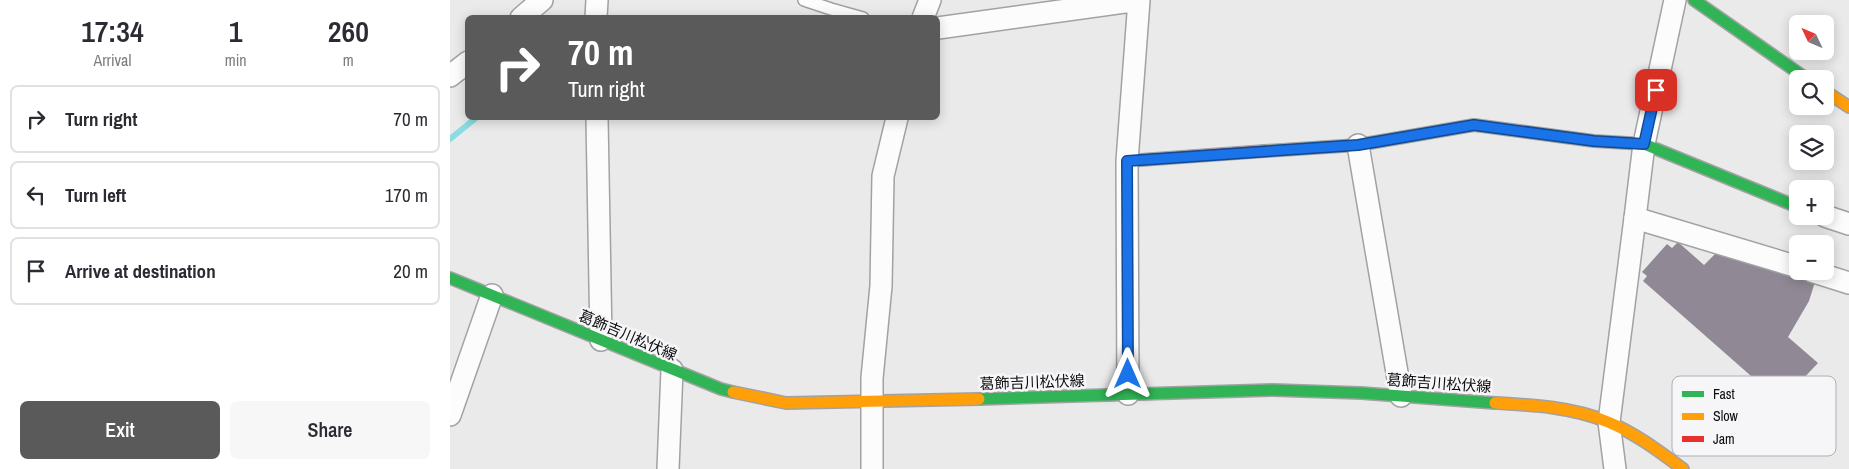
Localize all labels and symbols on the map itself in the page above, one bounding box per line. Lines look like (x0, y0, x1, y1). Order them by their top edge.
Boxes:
north arrow (1789, 15, 1834, 60)
pin (1635, 69, 1677, 111)
street label: 葛飾吉川松伏線 (576, 305, 680, 365)
position arrow (1101, 347, 1153, 399)
street label: 葛飾吉川松伏線 (1386, 369, 1492, 397)
street label: 葛飾吉川松伏線 (979, 370, 1085, 394)
legend (1672, 376, 1836, 456)
text: Fast (1713, 385, 1735, 403)
text: Slow (1713, 407, 1739, 425)
text: Jam (1713, 430, 1735, 448)

